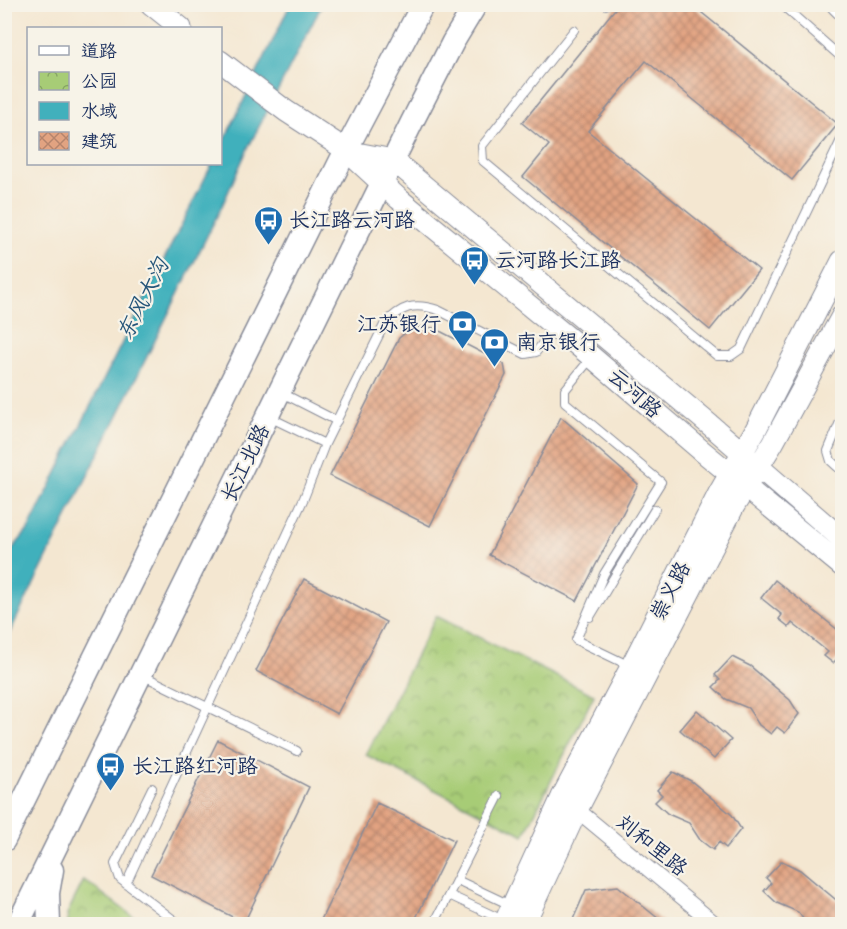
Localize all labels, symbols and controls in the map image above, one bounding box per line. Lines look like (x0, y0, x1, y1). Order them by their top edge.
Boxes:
legend (27, 27, 222, 165)
text: 道路 (81, 41, 117, 66)
text: 公园 (81, 71, 117, 96)
text: 水域 (81, 101, 117, 126)
text: 建筑 (81, 131, 117, 156)
bus stop icon: 长江路云河路 (252, 204, 284, 246)
place label: 长江路云河路 (289, 208, 415, 238)
bus stop icon: 云河路长江路 (458, 244, 490, 286)
place label: 云河路长江路 (495, 248, 621, 278)
water label: 东风大沟 (111, 253, 180, 347)
bank icon: 江苏银行 (446, 308, 478, 350)
place label: 江苏银行 (357, 312, 441, 342)
bank icon: 南京银行 (479, 326, 511, 368)
place label: 南京银行 (516, 330, 600, 360)
street label: 云河路 (599, 363, 667, 427)
street label: 长江北路 (216, 420, 280, 509)
street label: 崇义路 (645, 557, 700, 627)
bus stop icon: 长江路红河路 (95, 750, 127, 792)
place label: 长江路红河路 (132, 754, 258, 784)
street label: 刘和里路 (608, 809, 692, 885)

